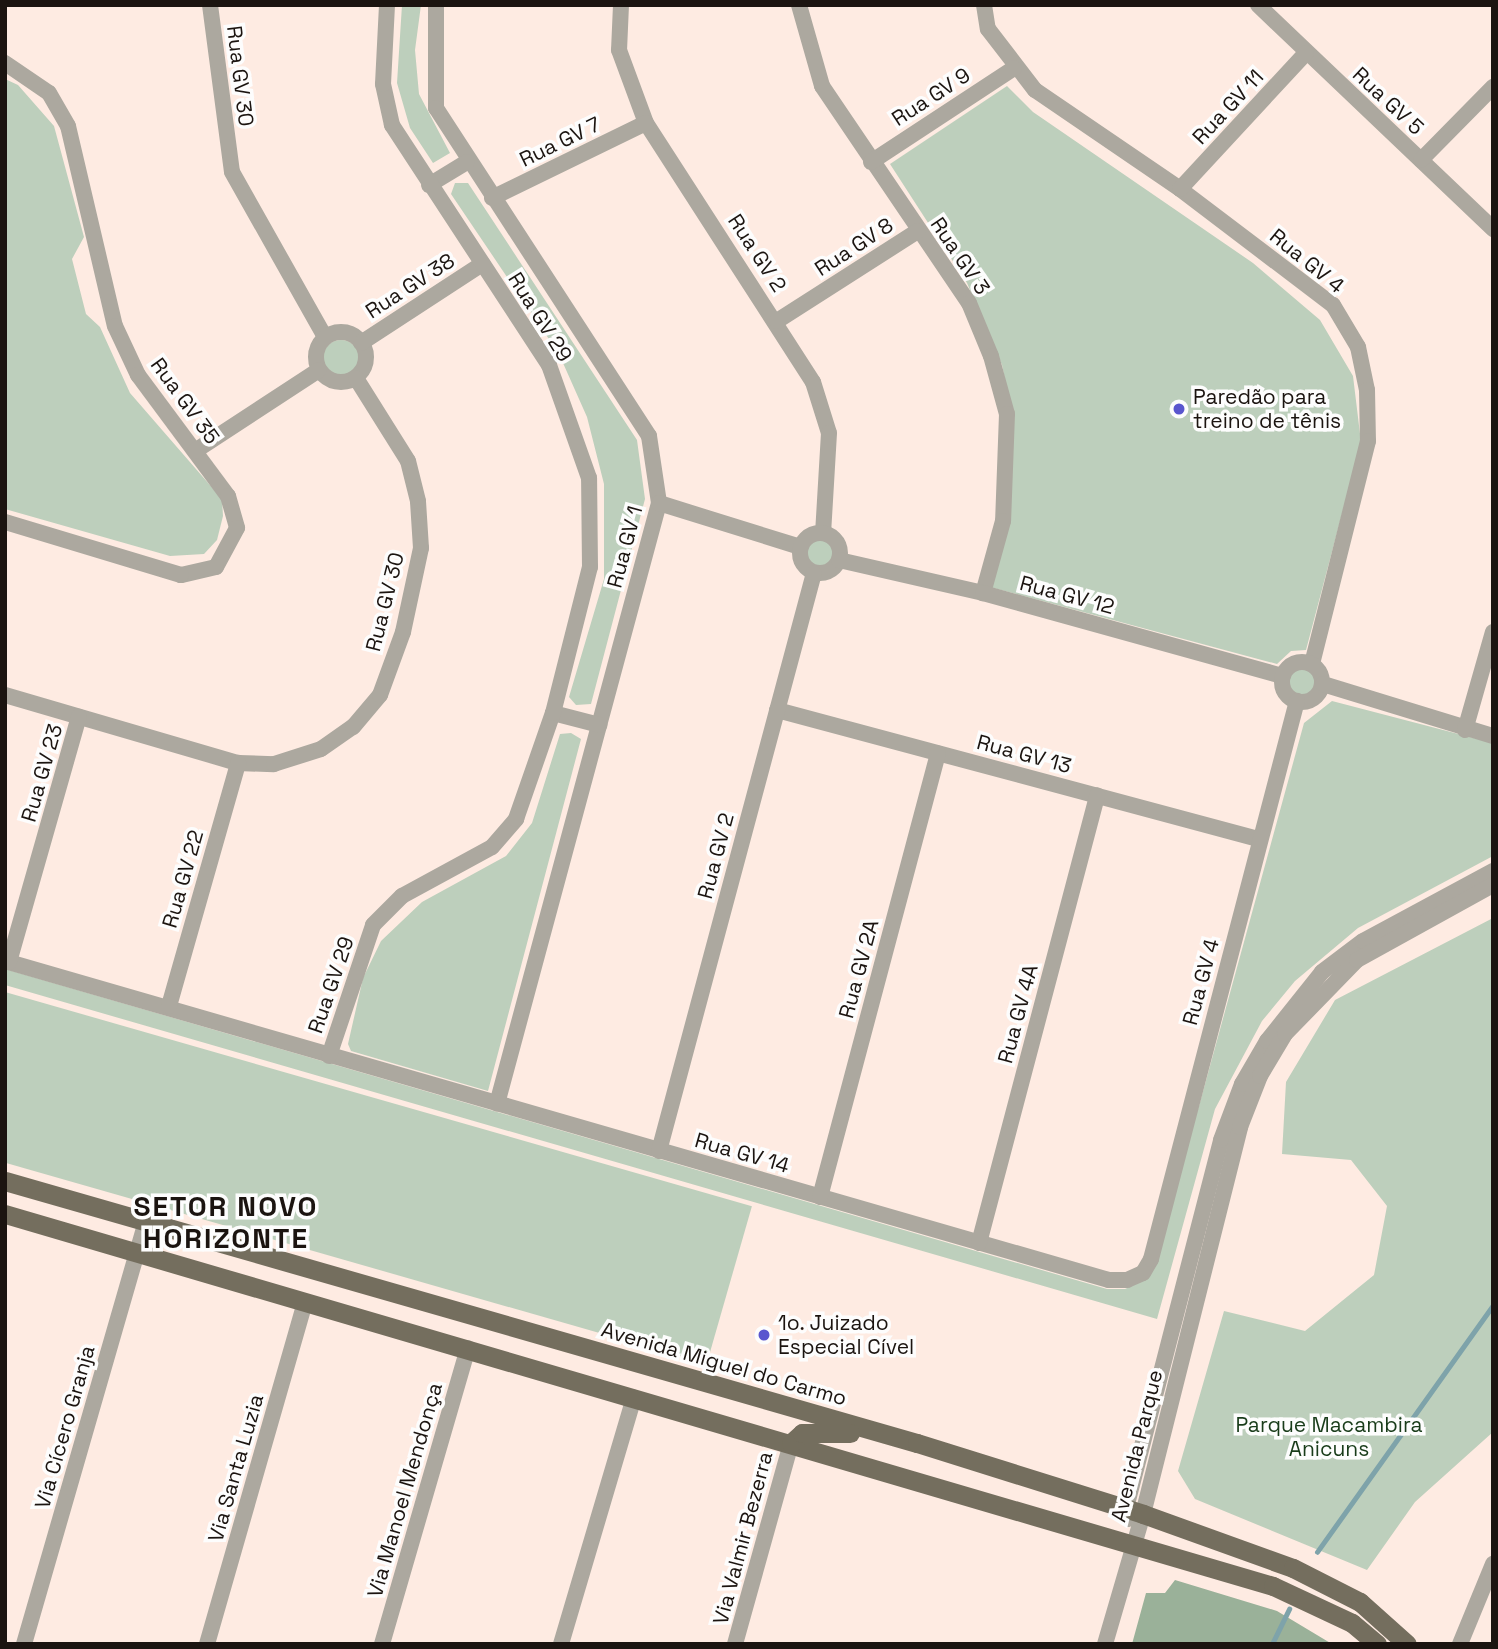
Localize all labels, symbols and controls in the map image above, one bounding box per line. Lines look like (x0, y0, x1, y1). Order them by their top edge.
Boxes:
street label: Rua GV 30 (221, 24, 259, 128)
street label: Rua GV 9 (887, 62, 975, 132)
street label: Rua GV 5 (1347, 62, 1429, 140)
street label: Rua GV 11 (1187, 64, 1269, 150)
street label: Rua GV 7 (515, 112, 605, 172)
street label: Rua GV 2 (722, 209, 792, 297)
street label: Rua GV 8 (810, 212, 898, 282)
street label: Rua GV 3 (925, 212, 995, 300)
street label: Rua GV 4 (1265, 223, 1349, 299)
street label: Rua GV 38 (361, 248, 459, 324)
street label: Rua GV 29 (503, 268, 577, 366)
street label: Rua GV 35 (145, 353, 225, 449)
place label: Paredão para treino de tênis (1193, 384, 1341, 434)
marker: Paredão para treino de tênis (1171, 401, 1187, 417)
street label: Rua GV 1 (602, 503, 648, 591)
street label: Rua GV 30 (360, 550, 410, 654)
street label: Rua GV 12 (1017, 570, 1117, 620)
street label: Rua GV 23 (16, 721, 68, 825)
street label: Rua GV 13 (974, 729, 1074, 779)
street label: Rua GV 2 (692, 810, 740, 902)
street label: Rua GV 22 (157, 827, 209, 931)
street label: Rua GV 2A (834, 917, 884, 1021)
street label: Rua GV 29 (303, 933, 359, 1037)
street label: Rua GV 4 (1177, 936, 1225, 1028)
street label: Rua GV 4A (993, 962, 1043, 1066)
street label: Rua GV 14 (692, 1127, 792, 1179)
district label: SETOR NOVO HORIZONTE (135, 1189, 317, 1255)
place label: 1o. Juizado Especial Cível (778, 1310, 914, 1360)
street label: Avenida Miguel do Carmo (598, 1317, 850, 1411)
marker: 1o. Juizado Especial Cível (756, 1327, 772, 1343)
street label: Via Cícero Granja (30, 1342, 100, 1512)
street label: Avenida Parque (1106, 1367, 1168, 1525)
street label: Via Manoel Mendonça (362, 1380, 448, 1600)
street label: Via Santa Luzia (203, 1391, 269, 1545)
park label: Parque Macambira Anicuns (1235, 1412, 1423, 1462)
street label: Via Valmir Bezerra (708, 1449, 778, 1627)

